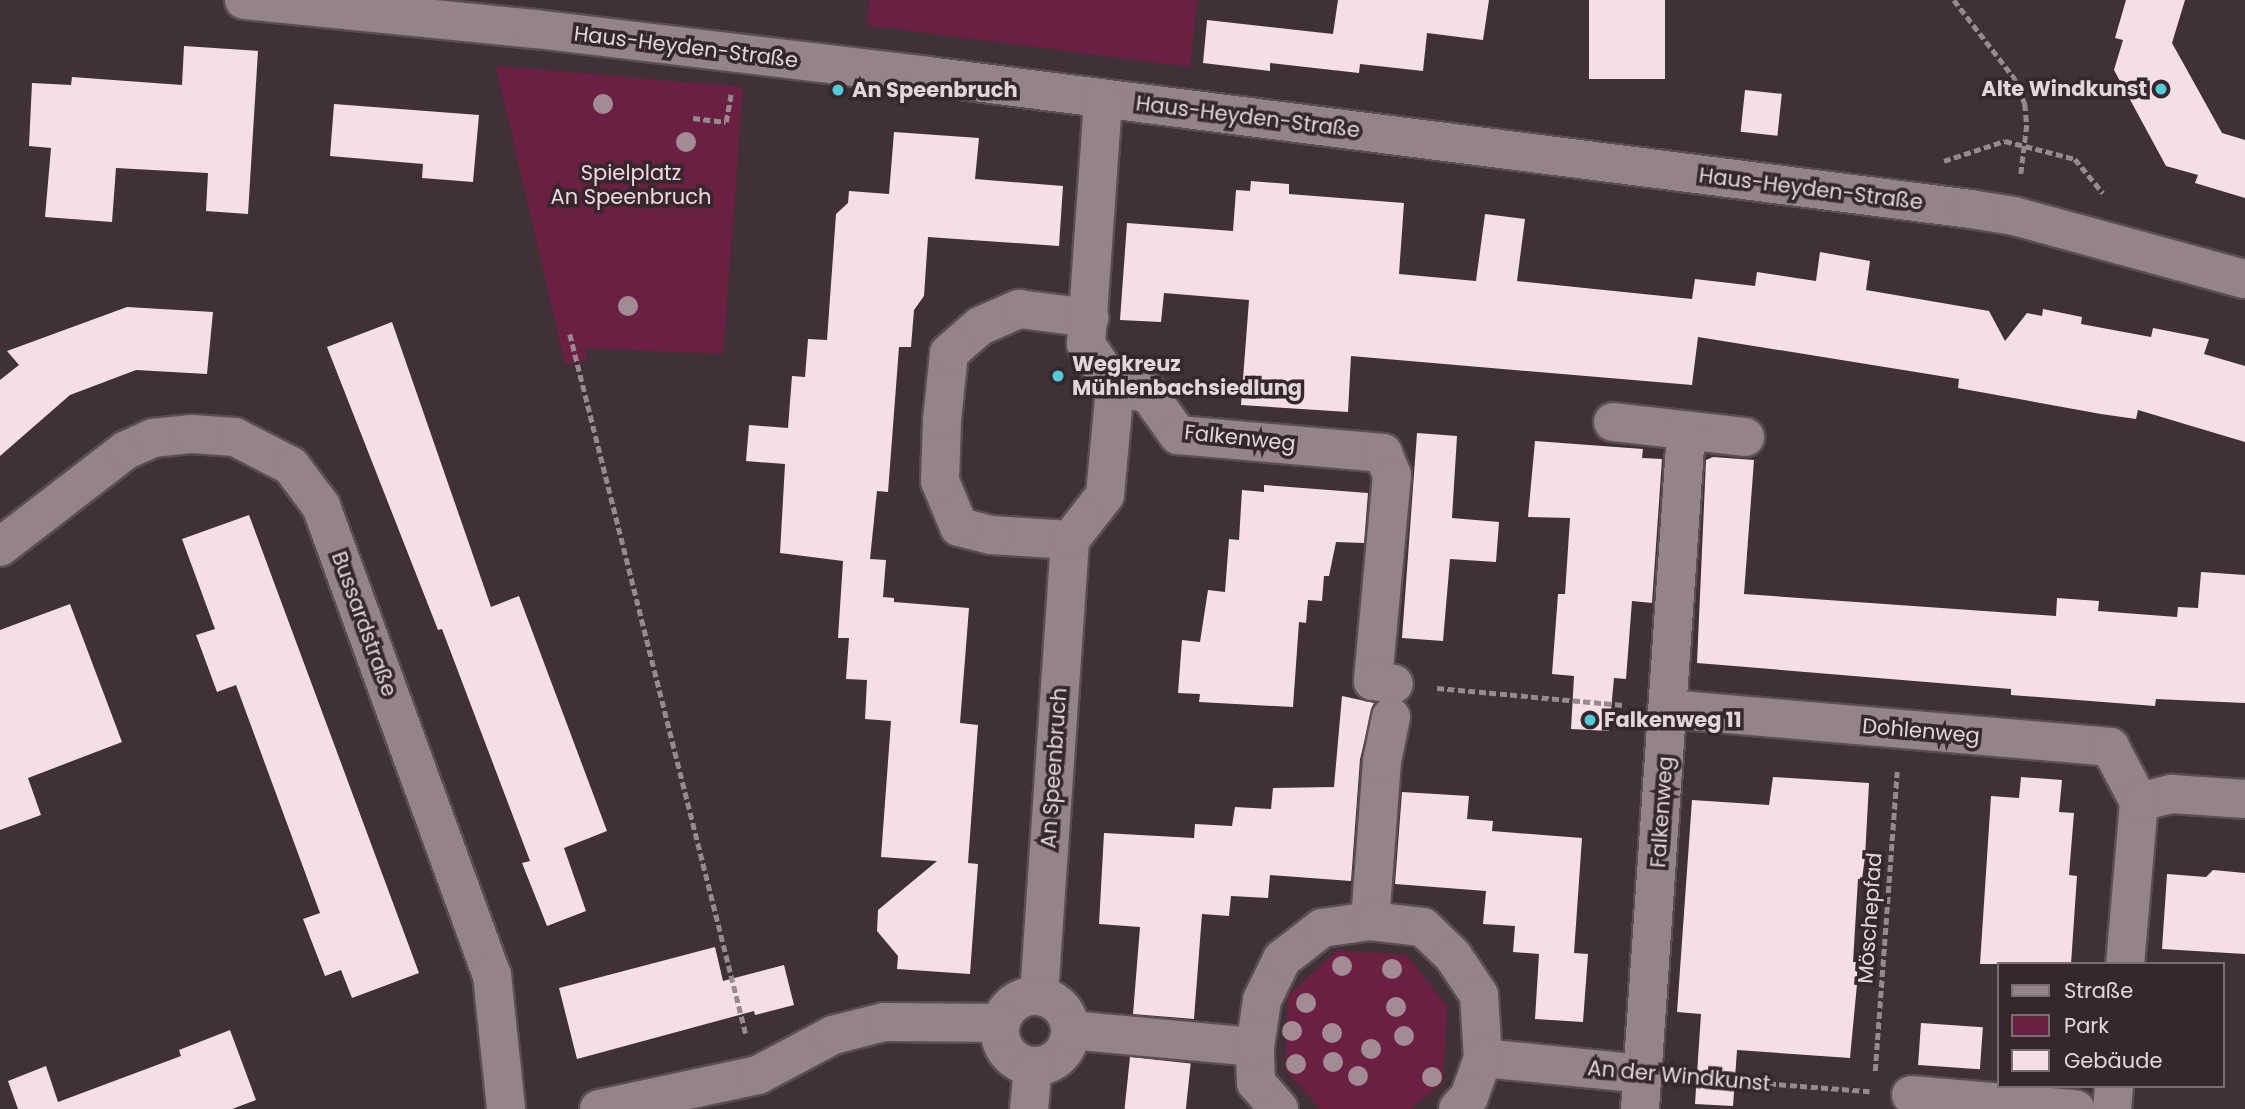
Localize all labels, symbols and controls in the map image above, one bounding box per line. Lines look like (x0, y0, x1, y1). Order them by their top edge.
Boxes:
street label: Haus-Heyden-Straße (572, 21, 800, 73)
place label: Alte Windkunst (1981, 76, 2147, 102)
place label: An Speenbruch (852, 77, 1018, 103)
marker: Alte Windkunst (2153, 81, 2169, 97)
marker: An Speenbruch (830, 82, 846, 98)
street label: Haus-Heyden-Straße (1134, 91, 1362, 143)
park label: Spielplatz An Speenbruch (551, 160, 711, 210)
street label: Haus-Heyden-Straße (1697, 163, 1925, 215)
place label: Wegkreuz Mühlenbachsiedlung (1072, 351, 1302, 401)
marker: Wegkreuz Mühlenbachsiedlung (1050, 368, 1066, 384)
street label: Falkenweg (1183, 420, 1297, 456)
street label: Bussardstraße (326, 548, 402, 700)
street label: An Speenbruch (1036, 687, 1072, 849)
place label: Falkenweg 11 (1604, 707, 1742, 733)
marker: Falkenweg 11 (1582, 712, 1598, 728)
street label: Dohlenweg (1861, 713, 1981, 749)
street label: Falkenweg (1646, 755, 1678, 869)
street label: Möschepfad (1853, 852, 1887, 984)
legend (1996, 962, 2224, 1088)
text: Straße (2064, 976, 2133, 1005)
text: Park (2064, 1011, 2109, 1040)
text: Gebäude (2064, 1046, 2162, 1075)
street label: An der Windkunst (1587, 1055, 1771, 1097)

